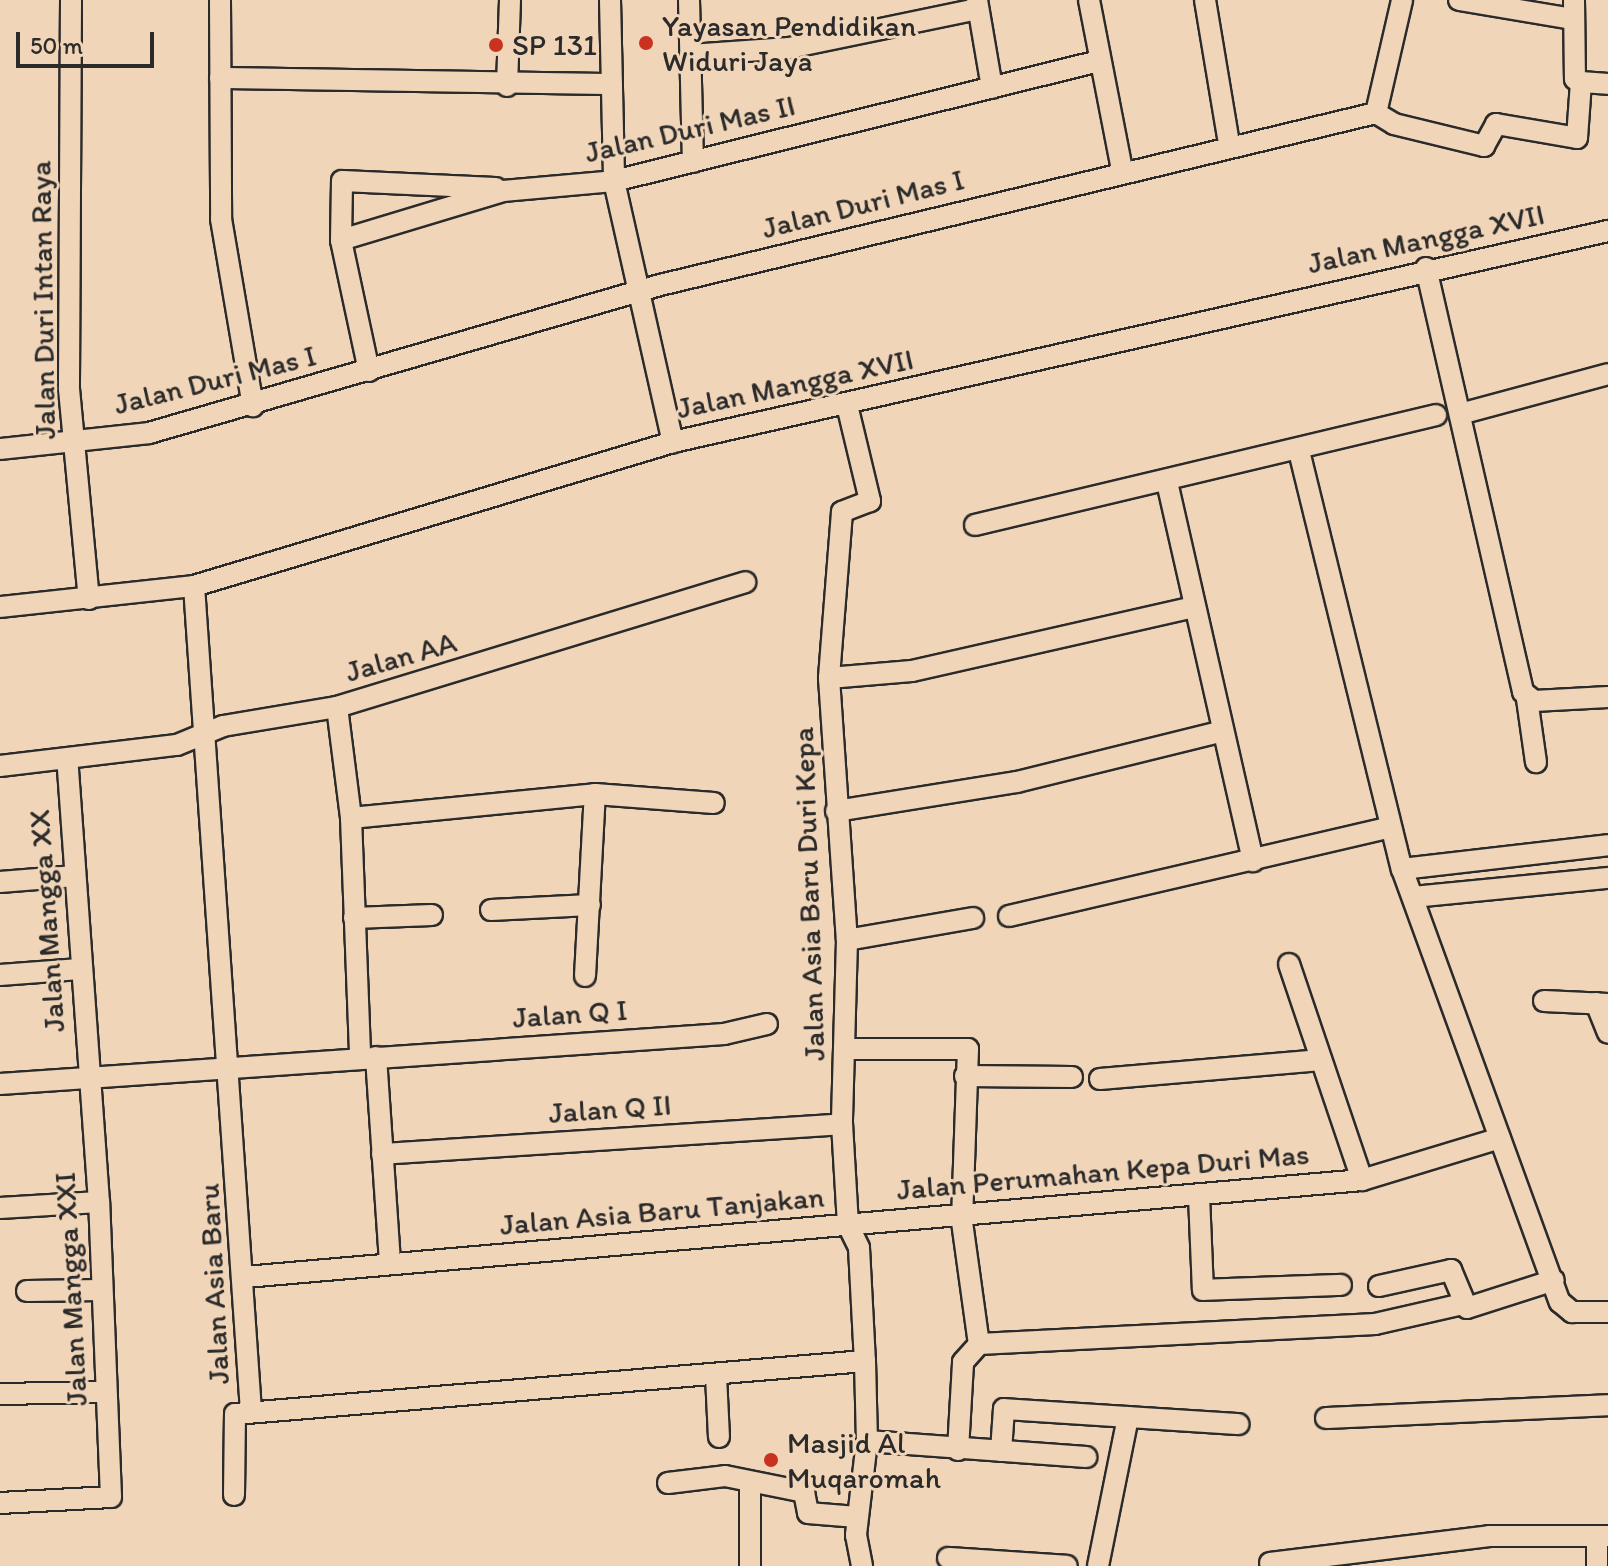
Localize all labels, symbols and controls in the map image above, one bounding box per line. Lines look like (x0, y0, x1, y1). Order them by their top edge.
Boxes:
place label: Yayasan Pendidikan Widuri Jaya (662, 8, 916, 78)
scale bar (20, 16, 158, 66)
place label: SP 131 (512, 27, 597, 63)
text: 50 m (30, 31, 83, 60)
marker: Yayasan Pendidikan Widuri Jaya (637, 34, 655, 52)
marker: SP 131 (487, 36, 505, 54)
street label: Jalan Duri Mas II (580, 87, 800, 171)
street label: Jalan Duri Intan Raya (23, 160, 63, 440)
street label: Jalan Duri Mas I (757, 161, 969, 247)
street label: Jalan Mangga XVII (1305, 196, 1547, 282)
street label: Jalan Duri Mas I (109, 337, 321, 423)
street label: Jalan Mangga XVII (674, 341, 916, 427)
street label: Jalan AA (341, 624, 461, 690)
street label: Jalan Asia Baru Duri Kepa (785, 726, 833, 1062)
street label: Jalan Mangga XX (21, 809, 73, 1033)
street label: Jalan Q I (511, 992, 629, 1036)
street label: Jalan Q II (547, 1087, 673, 1131)
street label: Jalan Perumahan Kepa Duri Mas (894, 1136, 1312, 1208)
street label: Jalan Mangga XXI (47, 1172, 95, 1406)
street label: Jalan Asia Baru Tanjakan (499, 1179, 825, 1243)
street label: Jalan Asia Baru (191, 1183, 237, 1385)
place label: Masjid Al Muqaromah (787, 1425, 941, 1496)
marker: Masjid Al Muqaromah (762, 1451, 780, 1469)

